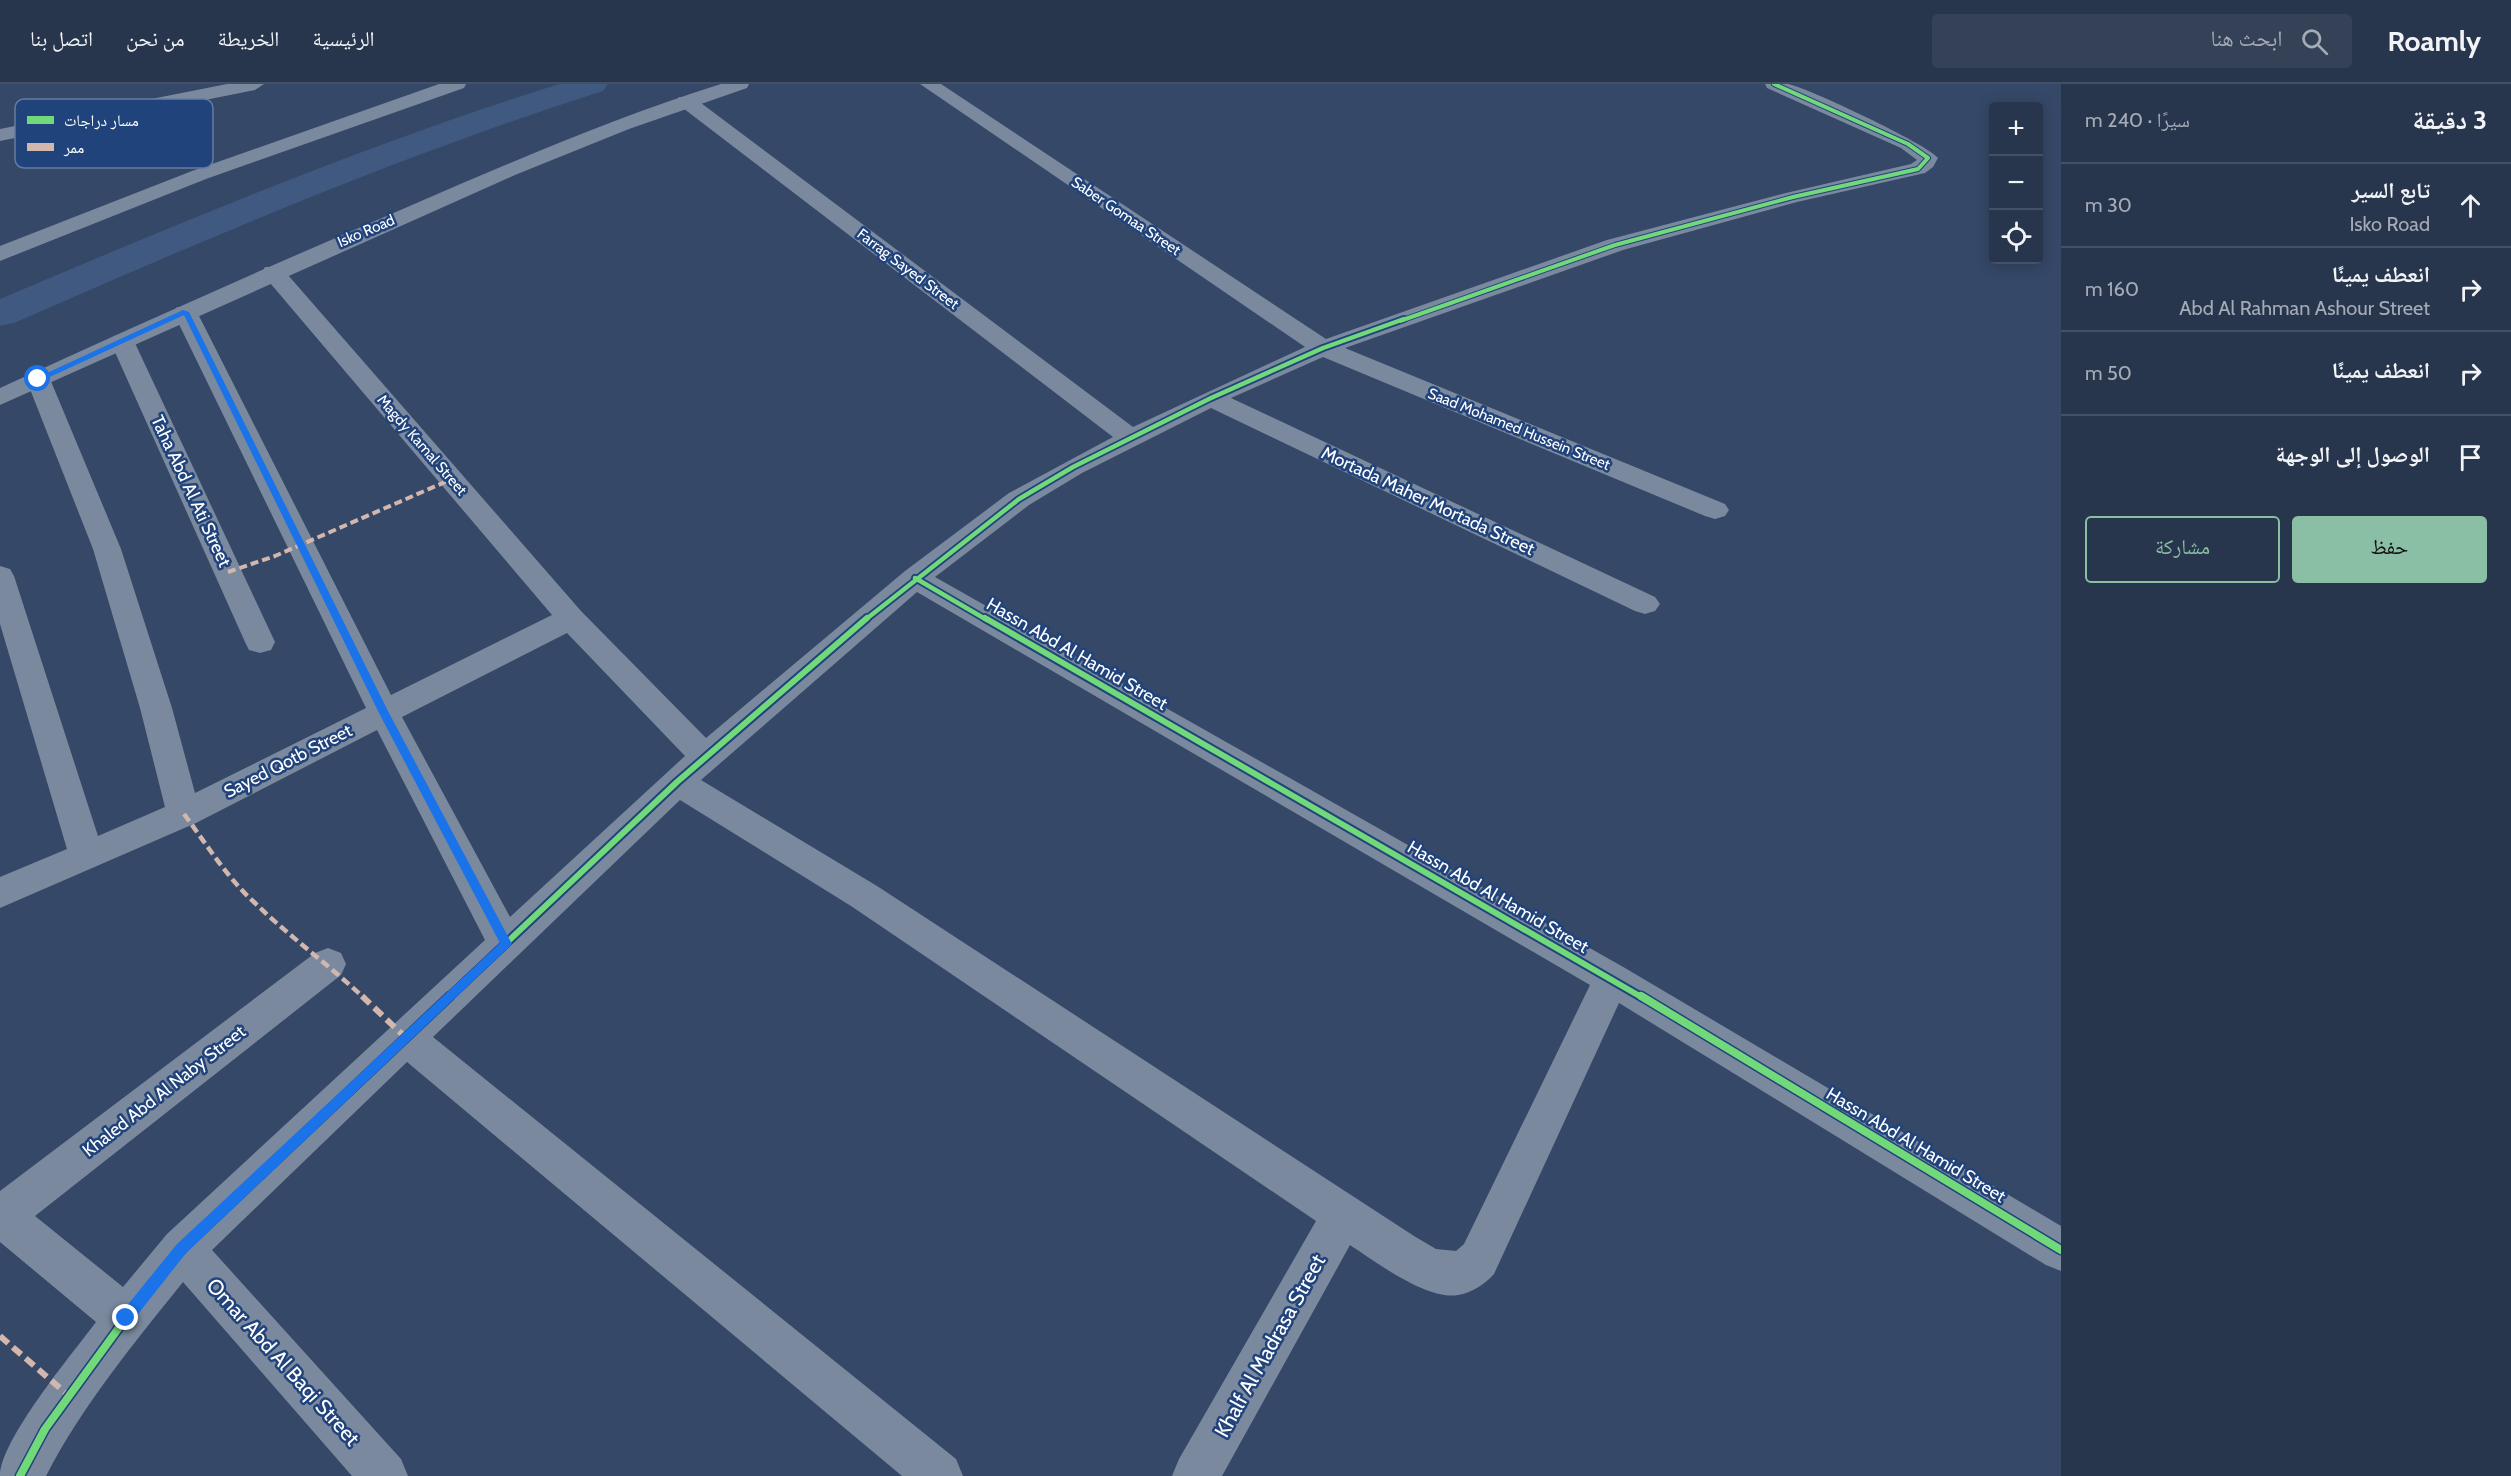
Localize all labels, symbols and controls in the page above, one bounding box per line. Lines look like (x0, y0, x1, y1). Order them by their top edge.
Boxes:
search box (1932, 14, 2352, 68)
text: Roamly (2388, 24, 2481, 58)
text: ابحث هنا (2210, 25, 2283, 52)
icon: search (2298, 25, 2331, 58)
text: اتصل بنا (30, 26, 93, 51)
text: من نحن (126, 26, 185, 51)
text: الخريطة (218, 26, 279, 51)
text: الرئيسية (312, 26, 375, 51)
legend (15, 99, 213, 168)
map controls (1989, 102, 2043, 264)
button: + (1989, 102, 2043, 156)
text: 3 دقيقة (2413, 104, 2487, 136)
text: سيرًا · 240 m (2085, 108, 2190, 132)
text: مسار دراجات (64, 111, 139, 130)
text: ممر (63, 138, 84, 157)
button: − (1989, 156, 2043, 210)
street label: Saber Gomaa Street (1068, 173, 1184, 259)
text: تابع السير (2352, 177, 2430, 204)
icon: ahead (2454, 189, 2487, 222)
text: 30 m (2085, 193, 2132, 217)
button: locate (1989, 210, 2043, 264)
street label: Isko Road (335, 211, 397, 251)
text: Isko Road (2349, 212, 2430, 236)
street label: Farrag Sayed Street (854, 225, 962, 313)
text: انعطف يمينًا (2332, 261, 2430, 288)
icon: right (2454, 273, 2487, 306)
text: 160 m (2085, 277, 2139, 301)
text: Abd Al Rahman Ashour Street (2179, 296, 2430, 320)
text: انعطف يمينًا (2332, 357, 2430, 384)
icon: right (2454, 357, 2487, 390)
text: 50 m (2085, 361, 2132, 385)
route start (24, 365, 50, 391)
street label: Saad Mohamed Hussein Street (1425, 384, 1613, 474)
street label: Magdy Kamal Street (373, 391, 471, 499)
street label: Taha Abd Al Ati Street (146, 412, 236, 570)
text: الوصول إلى الوجهة (2275, 441, 2430, 468)
icon: arrive (2454, 441, 2487, 474)
street label: Mortada Maher Mortada Street (1318, 442, 1538, 560)
button: مشاركة (2085, 516, 2280, 583)
button: حفظ (2292, 516, 2487, 583)
street label: Hassn Abd Al Hamid Street (982, 593, 1172, 715)
street label: Sayed Qotb Street (220, 719, 356, 803)
street label: Hassn Abd Al Hamid Street (1403, 836, 1593, 958)
street label: Khaled Abd Al Naby Street (78, 1021, 250, 1161)
street label: Hassn Abd Al Hamid Street (1822, 1083, 2010, 1207)
street label: Khalf Al Madrasa Street (1209, 1250, 1330, 1442)
street label: Omar Abd Al Baqi Street (202, 1273, 365, 1451)
route end (112, 1304, 138, 1330)

